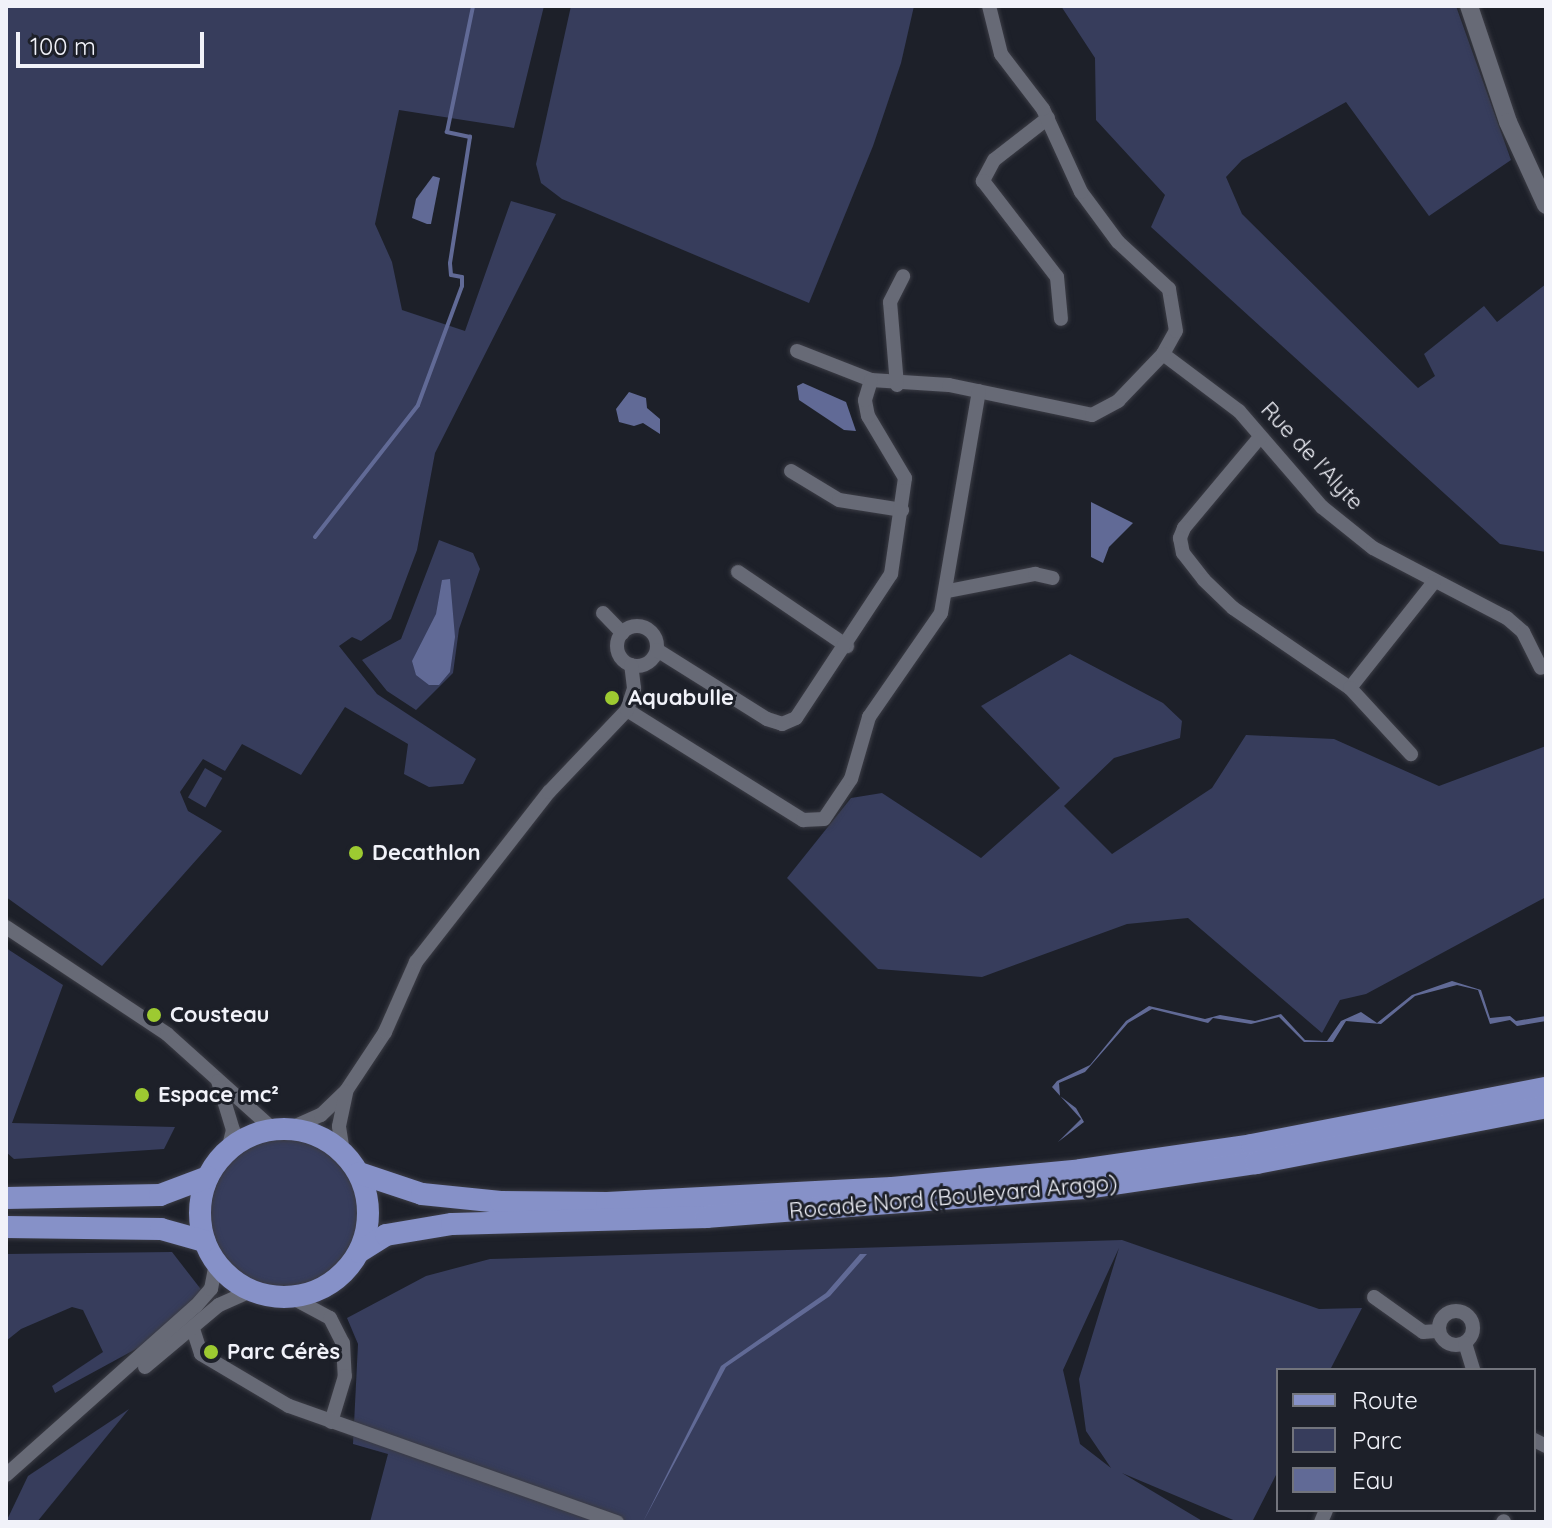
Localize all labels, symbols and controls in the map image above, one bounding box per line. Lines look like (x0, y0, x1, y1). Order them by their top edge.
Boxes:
scale bar (20, 16, 208, 66)
text: 100 m (30, 31, 96, 61)
street label: Rue de l'Alyte (1255, 397, 1369, 515)
place label: Aquabulle (628, 685, 734, 711)
marker: Aquabulle (603, 689, 621, 707)
place label: Decathlon (372, 840, 481, 866)
marker: Decathlon (347, 844, 365, 862)
place label: Cousteau (170, 1002, 270, 1028)
marker: Cousteau (145, 1006, 163, 1024)
place label: Espace mc² (158, 1082, 279, 1108)
marker: Espace mc² (133, 1086, 151, 1104)
street label: Rocade Nord (Boulevard Arago) (788, 1169, 1118, 1225)
place label: Parc Cérès (227, 1339, 340, 1365)
marker: Parc Cérès (202, 1343, 220, 1361)
legend (1276, 1368, 1536, 1512)
text: Route (1352, 1385, 1418, 1415)
text: Parc (1352, 1425, 1402, 1455)
text: Eau (1352, 1465, 1394, 1495)

